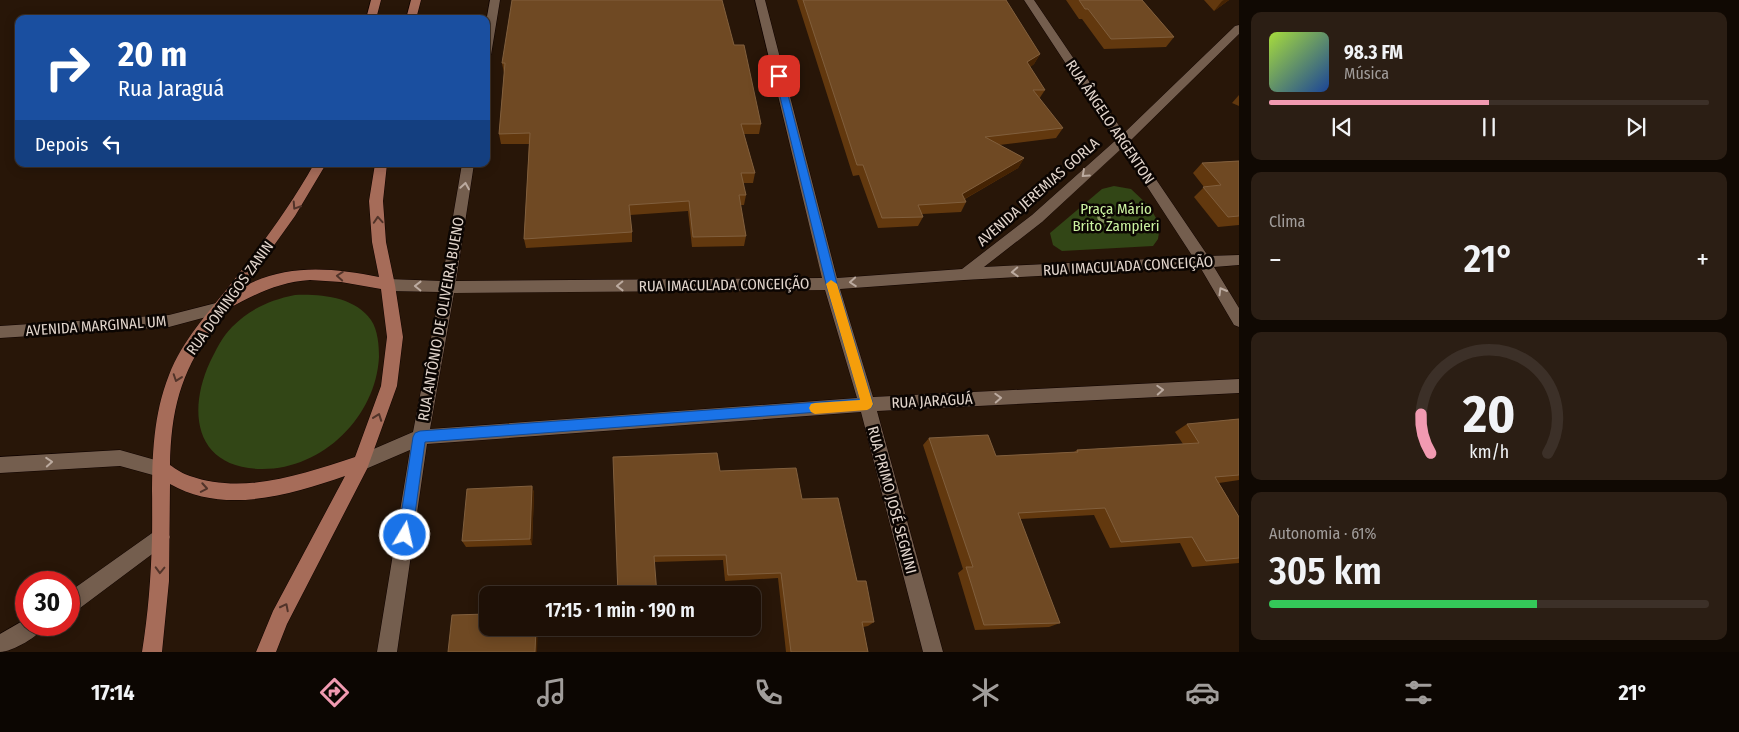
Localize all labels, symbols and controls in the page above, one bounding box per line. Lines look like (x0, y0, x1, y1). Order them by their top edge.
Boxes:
text: 20 m (118, 33, 187, 75)
icon: right (35, 35, 100, 100)
text: 98.3 FM (1344, 41, 1403, 64)
pin (758, 55, 800, 97)
street label: RUA ÂNGELO ARGENTON (1062, 57, 1158, 187)
icon: arrive (765, 62, 793, 90)
text: Música (1344, 64, 1389, 83)
text: Rua Jaraguá (118, 75, 224, 102)
icon: previous (1328, 113, 1356, 141)
icon: pause (1475, 113, 1503, 141)
icon: next (1622, 113, 1650, 141)
icon: left (98, 130, 126, 158)
text: Depois (35, 133, 88, 156)
street label: AVENIDA JEREMIAS GORLA (973, 134, 1103, 250)
one-way arrow (1082, 168, 1091, 177)
one-way arrow (459, 182, 469, 191)
one-way arrow (293, 200, 302, 210)
park label: Praça Mário Brito Zampieri (1072, 200, 1160, 235)
text: Clima (1269, 212, 1305, 231)
street label: RUA ANTÔNIO DE OLIVEIRA BUENO (414, 215, 468, 423)
one-way arrow (372, 216, 383, 224)
text: 21° (1464, 236, 1514, 282)
street label: RUA DOMINGOS ZANIN (183, 238, 277, 358)
text: − (1269, 243, 1282, 276)
text: + (1696, 243, 1709, 276)
street label: RUA IMACULADA CONCEIÇÃO (1042, 253, 1214, 279)
one-way arrow (1011, 266, 1019, 277)
one-way arrow (336, 271, 344, 282)
street label: RUA IMACULADA CONCEIÇÃO (639, 275, 809, 295)
one-way arrow (849, 277, 857, 288)
one-way arrow (414, 280, 422, 291)
one-way arrow (616, 281, 624, 291)
one-way arrow (1218, 287, 1228, 296)
street label: AVENIDA MARGINAL UM (25, 312, 167, 340)
one-way arrow (172, 374, 182, 382)
text: 20 (1462, 383, 1515, 446)
one-way arrow (1156, 384, 1164, 395)
street label: RUA JARAGUÁ (891, 390, 973, 412)
one-way arrow (994, 392, 1002, 403)
one-way arrow (372, 414, 382, 422)
street label: RUA PRIMO JOSÉ SEGNINI (864, 424, 920, 576)
text: km/h (1469, 441, 1509, 463)
one-way arrow (45, 457, 53, 468)
one-way arrow (200, 482, 209, 492)
position arrow (378, 508, 430, 560)
text: Autonomia · 61% (1269, 524, 1377, 543)
text: 305 km (1269, 548, 1382, 594)
one-way arrow (154, 566, 165, 574)
speed limit sign: 30 (15, 571, 80, 636)
text: 17:15 · 1 min · 190 m (545, 599, 695, 622)
one-way arrow (279, 603, 289, 612)
icon: directions (317, 675, 352, 710)
icon: music (534, 675, 569, 710)
icon: phone (751, 675, 786, 710)
icon: climate (968, 675, 1003, 710)
icon: car (1185, 675, 1220, 710)
icon: filters (1401, 675, 1436, 710)
text: 17:14 (91, 679, 135, 706)
text: 21° (1618, 679, 1648, 706)

